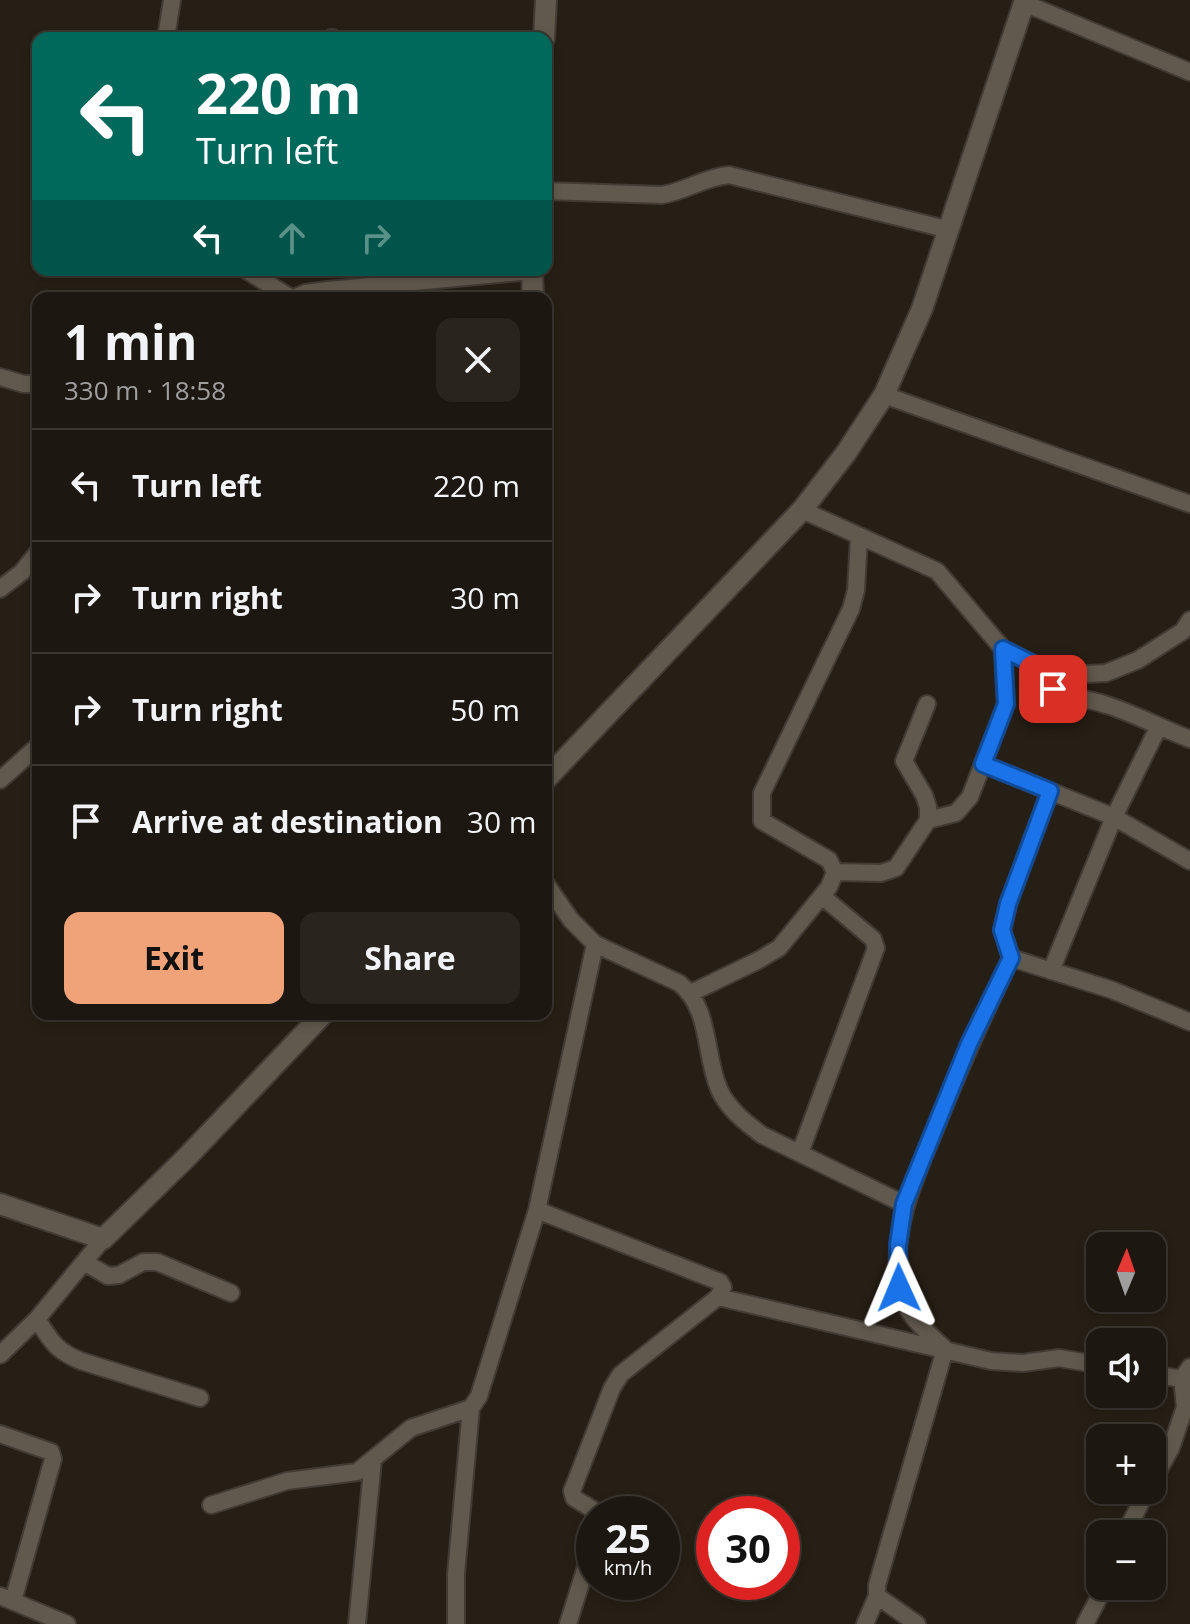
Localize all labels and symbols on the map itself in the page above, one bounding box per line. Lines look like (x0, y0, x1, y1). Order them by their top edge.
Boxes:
pin (1019, 655, 1087, 723)
north arrow (1086, 1232, 1166, 1312)
position arrow (857, 1246, 941, 1330)
speed limit sign: 30 (696, 1496, 800, 1600)

